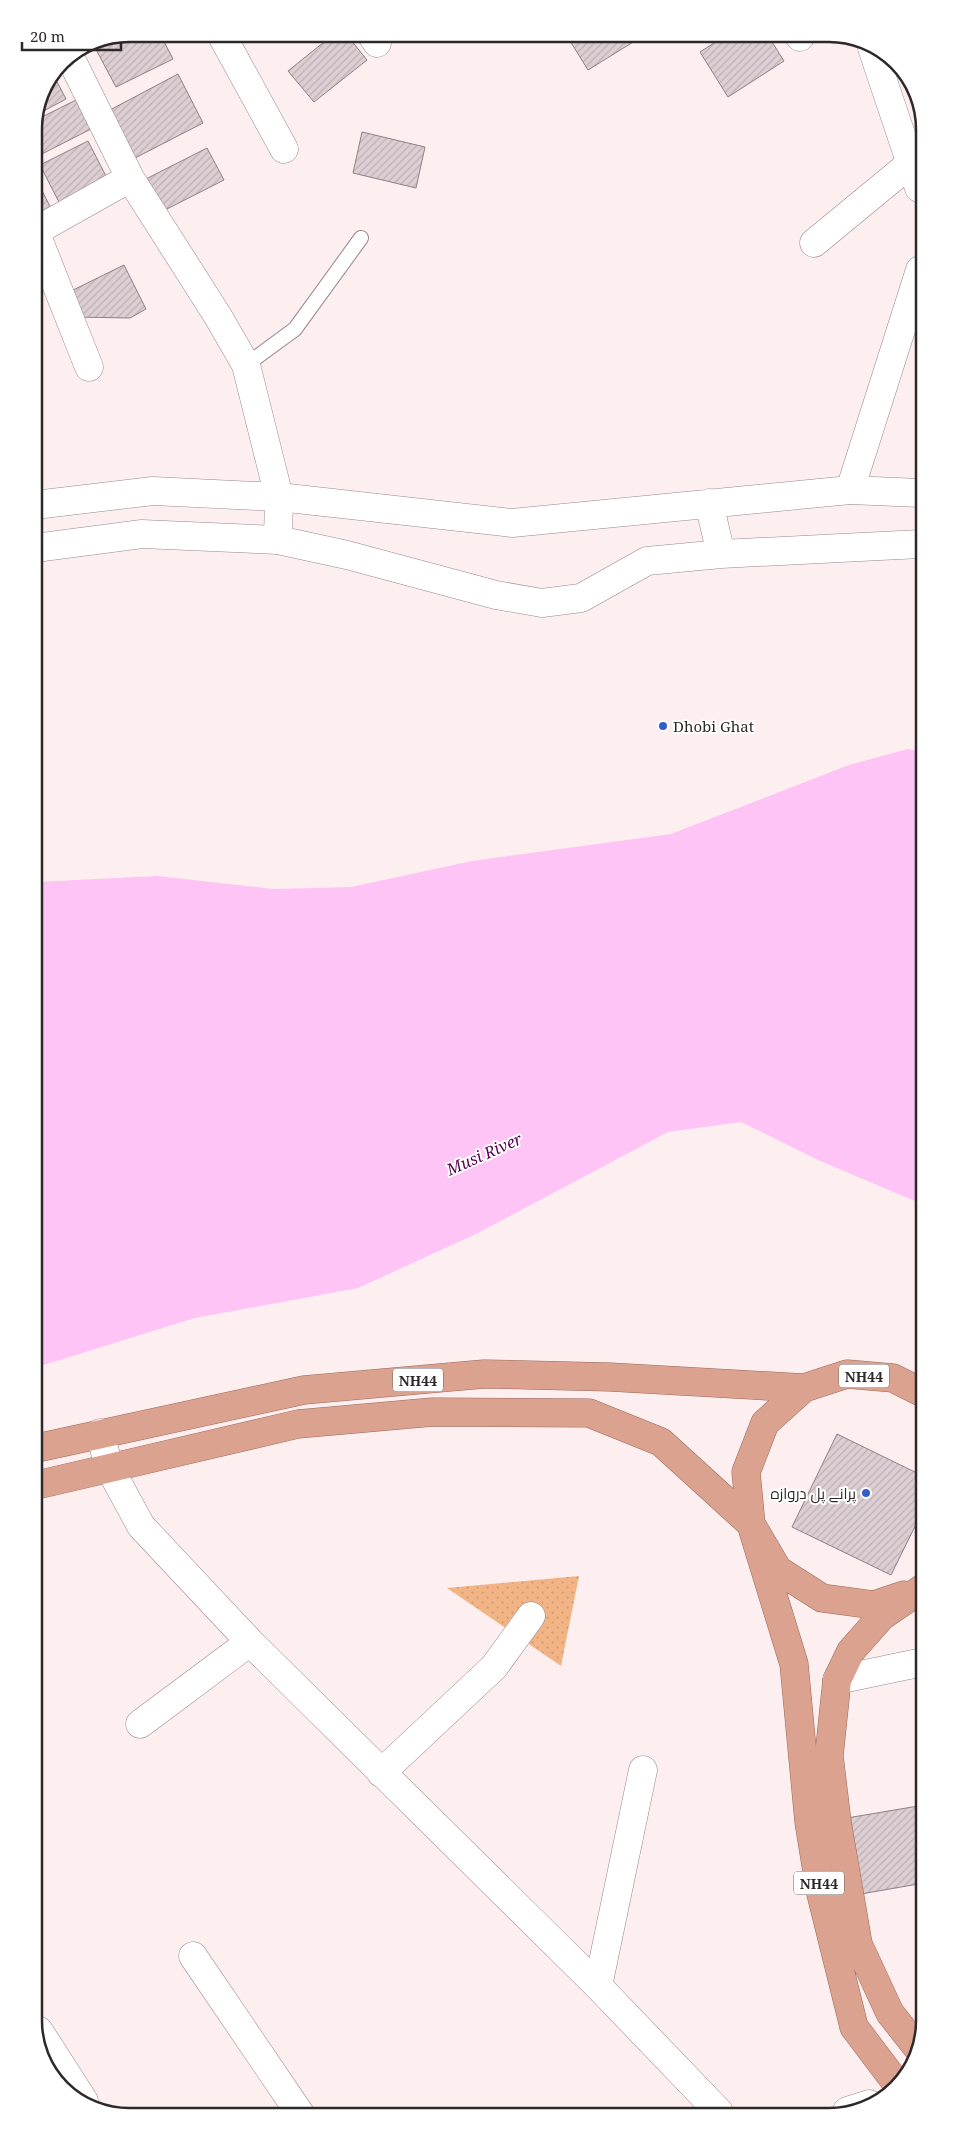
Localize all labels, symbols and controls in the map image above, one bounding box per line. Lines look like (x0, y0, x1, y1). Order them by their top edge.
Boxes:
scale bar (22, 20, 121, 52)
text: 20 m (30, 26, 65, 46)
place label: Dhobi Ghat (673, 716, 754, 736)
marker: Dhobi Ghat (657, 720, 669, 732)
water label: Musi River (442, 1127, 526, 1181)
road number: NH44 (839, 1364, 889, 1388)
road number: NH44 (393, 1368, 443, 1392)
place label: پرانے پل دروازہ (770, 1483, 856, 1504)
marker: پرانے پل دروازہ (860, 1487, 872, 1499)
road number: NH44 (794, 1872, 844, 1895)

